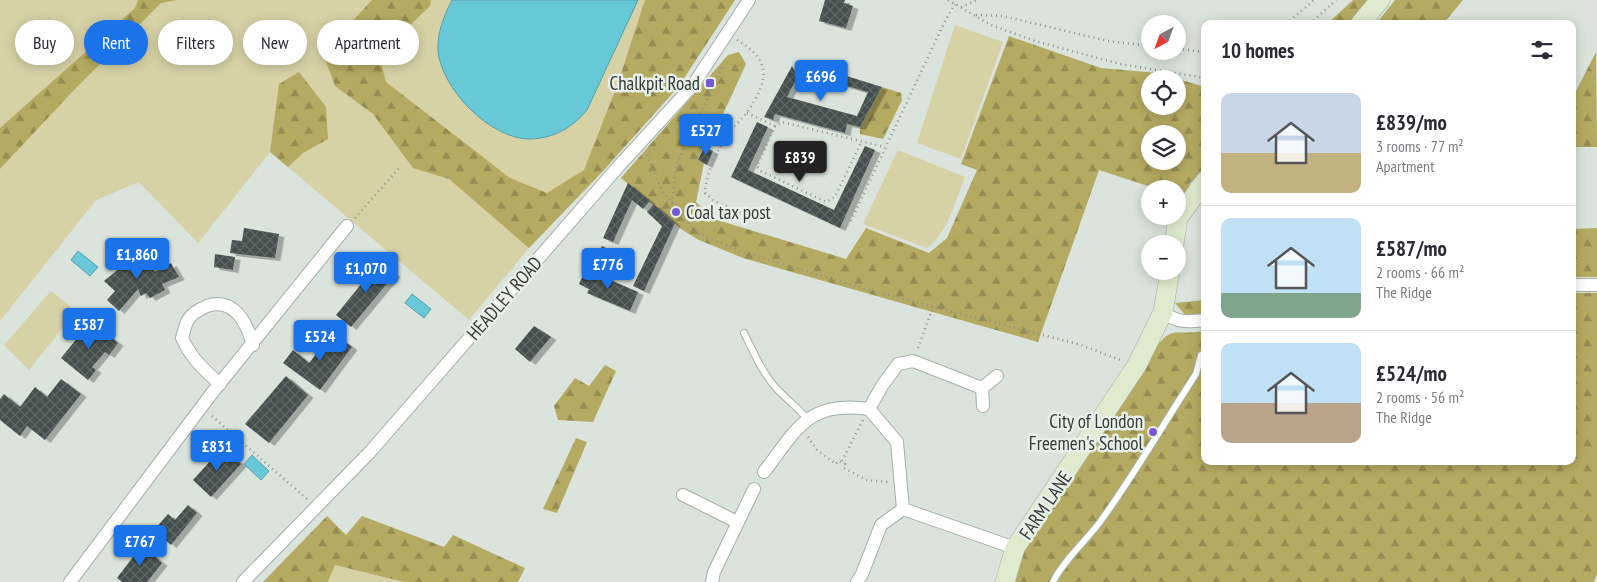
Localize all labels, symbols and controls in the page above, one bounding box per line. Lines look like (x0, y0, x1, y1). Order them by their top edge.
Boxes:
north arrow (1141, 15, 1186, 60)
map controls (1141, 15, 1186, 280)
chip: Buy (15, 20, 74, 65)
chip: Rent (84, 20, 148, 65)
chip: Filters (158, 20, 233, 65)
chip: New (243, 20, 307, 65)
chip: Apartment (317, 20, 419, 65)
icon: filters (1528, 36, 1556, 64)
text: 10 homes (1221, 37, 1294, 64)
pin: £696 (791, 59, 851, 102)
text: £696 (806, 66, 836, 86)
button: locate (1141, 70, 1186, 115)
place label: Chalkpit Road (609, 71, 700, 95)
marker: Chalkpit Road (704, 77, 716, 89)
text: £839/mo (1376, 109, 1447, 136)
icon: home (1261, 113, 1321, 173)
pin: £527 (676, 114, 736, 156)
text: £527 (691, 120, 721, 140)
button: layers (1141, 125, 1186, 170)
text: 3 rooms · 77 m² (1376, 136, 1464, 156)
pin: £839 (770, 140, 830, 183)
text: £839 (785, 147, 815, 167)
text: Apartment (1376, 156, 1435, 176)
button: + (1141, 180, 1186, 225)
place label: Coal tax post (686, 200, 772, 224)
marker: Coal tax post (670, 206, 682, 218)
button: − (1141, 235, 1186, 280)
text: £587/mo (1376, 235, 1447, 262)
pin: £1,860 (96, 238, 178, 280)
icon: home (1261, 238, 1321, 298)
text: £1,860 (116, 244, 158, 264)
pin: £776 (578, 248, 638, 290)
street label: HEADLEY ROAD (461, 251, 547, 345)
pin: £1,070 (325, 252, 407, 294)
text: £776 (593, 254, 623, 274)
text: £1,070 (345, 258, 387, 278)
text: 2 rooms · 66 m² (1376, 262, 1464, 282)
text: The Ridge (1376, 282, 1432, 302)
pin: £587 (59, 308, 119, 350)
text: £587 (74, 314, 104, 334)
pin: £524 (290, 320, 350, 362)
text: £524 (305, 326, 335, 346)
text: £524/mo (1376, 360, 1447, 387)
icon: home (1261, 363, 1321, 423)
text: 2 rooms · 56 m² (1376, 387, 1464, 407)
text: The Ridge (1376, 407, 1432, 427)
place label: City of London Freemen's School (1029, 409, 1144, 455)
marker: City of London Freemen's School (1147, 426, 1159, 438)
pin: £831 (187, 430, 247, 472)
text: £831 (202, 436, 232, 456)
street label: FARM LANE (1013, 466, 1077, 544)
pin: £767 (110, 524, 170, 567)
text: £767 (125, 531, 155, 551)

